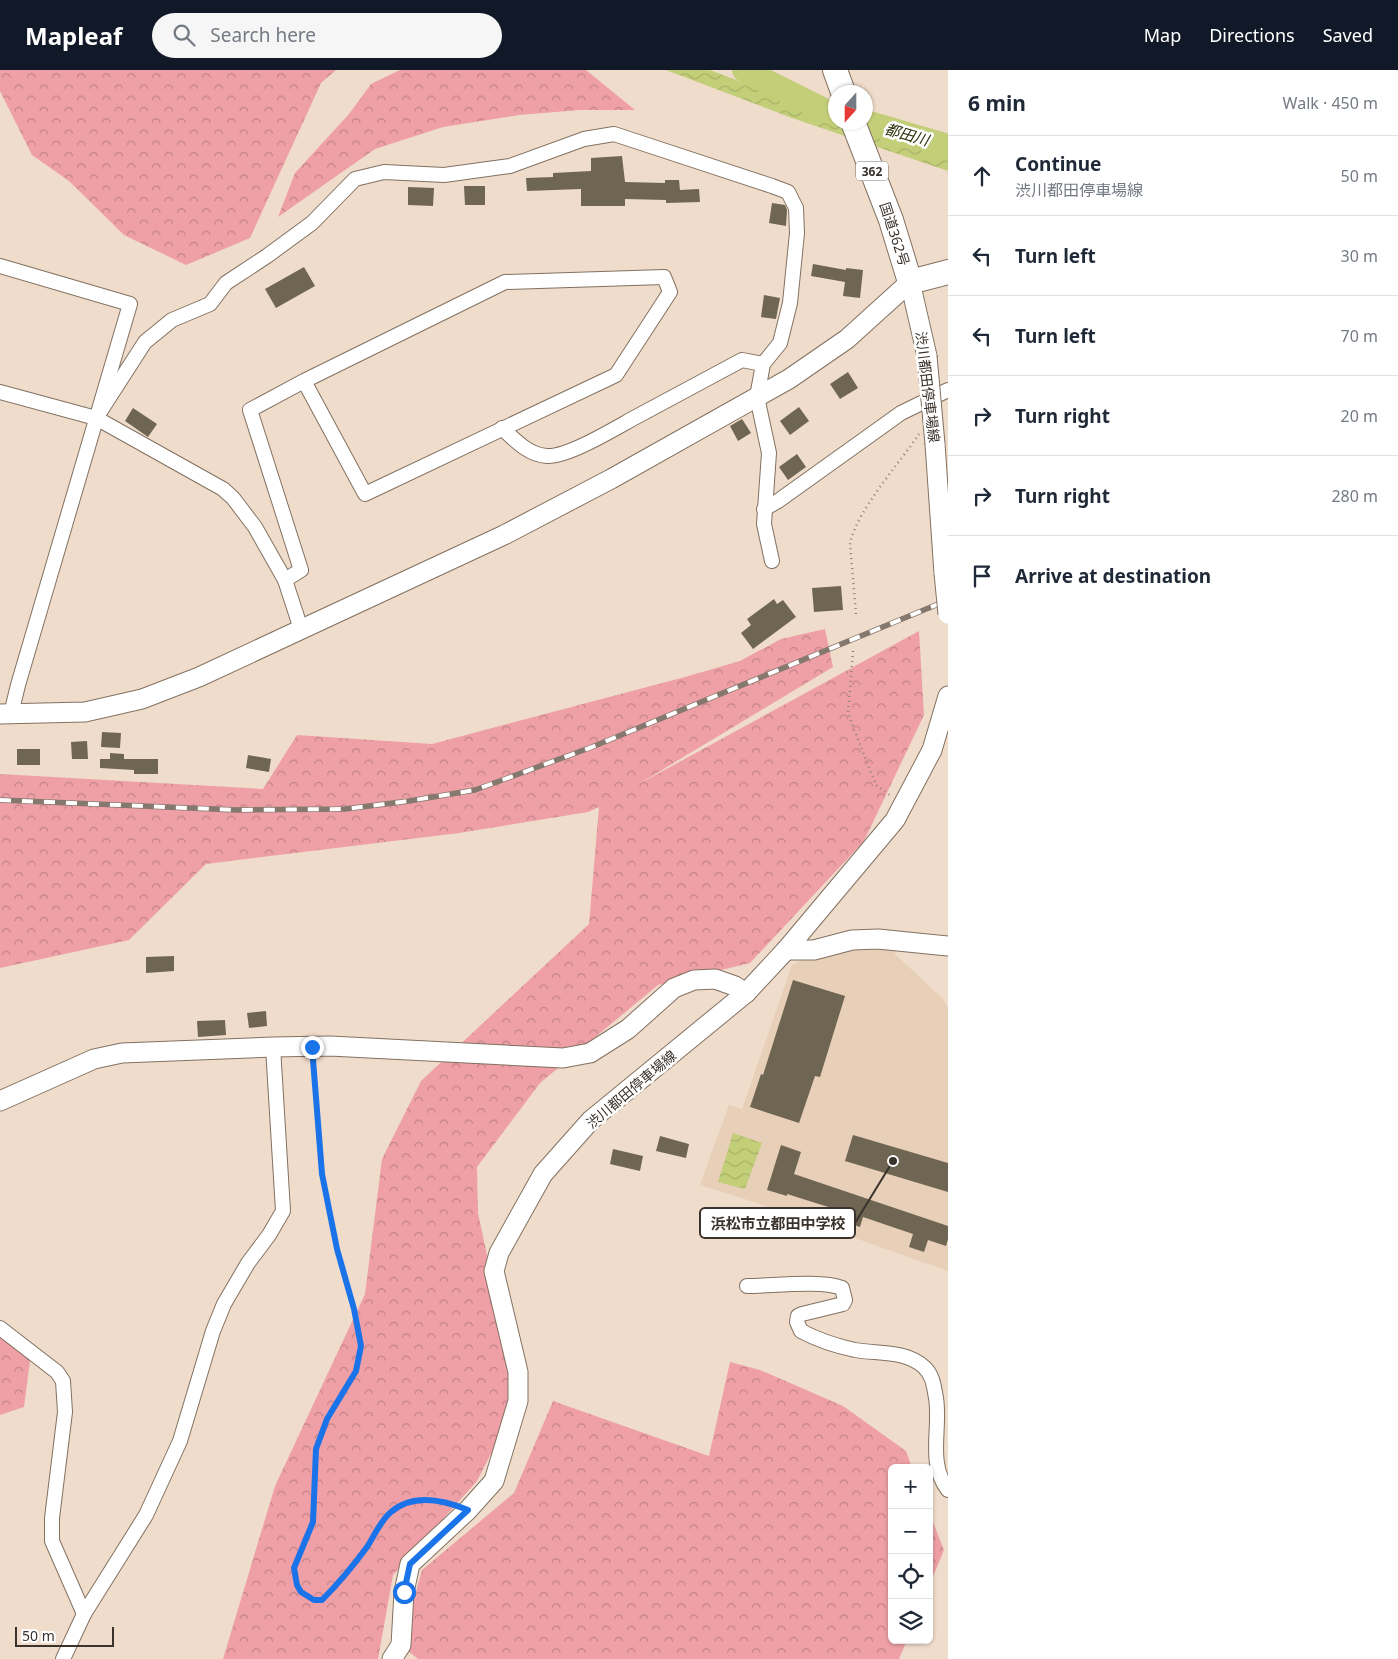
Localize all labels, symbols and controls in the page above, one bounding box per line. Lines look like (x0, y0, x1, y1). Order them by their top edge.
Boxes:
search box (152, 13, 502, 58)
text: Mapleaf (25, 19, 122, 52)
icon: search (170, 21, 198, 49)
text: Search here (210, 22, 316, 48)
text: Map (1144, 23, 1181, 47)
text: Directions (1209, 23, 1295, 47)
text: Saved (1323, 23, 1373, 47)
north arrow (828, 85, 873, 130)
text: 6 min (968, 89, 1026, 117)
text: Walk · 450 m (1283, 92, 1378, 114)
water label: 都田川 (883, 118, 933, 150)
text: Continue (1015, 151, 1101, 177)
road number: 362 (856, 162, 888, 180)
icon: ahead (968, 162, 996, 190)
text: 50 m (1341, 165, 1378, 187)
text: 渋川都田停車場線 (1015, 179, 1143, 201)
street label: 国道362号 (876, 200, 914, 268)
icon: left (968, 242, 996, 270)
text: Turn left (1015, 243, 1096, 269)
text: 30 m (1341, 245, 1378, 267)
icon: left (968, 322, 996, 350)
text: Turn left (1015, 323, 1096, 349)
text: 70 m (1341, 325, 1378, 347)
street label: 渋川都田停車場線 (912, 330, 944, 444)
icon: right (968, 402, 996, 430)
text: Turn right (1015, 403, 1110, 429)
text: 20 m (1341, 405, 1378, 427)
icon: right (968, 482, 996, 510)
text: Turn right (1015, 483, 1110, 509)
text: 280 m (1331, 485, 1378, 507)
icon: arrive (968, 562, 996, 590)
text: Arrive at destination (1015, 563, 1211, 589)
route end (301, 1036, 324, 1059)
street label: 渋川都田停車場線 (582, 1046, 680, 1132)
callout: 浜松市立都田中学校 (700, 1208, 855, 1238)
text: 浜松市立都田中学校 (710, 1213, 846, 1233)
map controls (888, 1464, 933, 1644)
button: + (888, 1464, 933, 1509)
button: − (888, 1509, 933, 1554)
button: locate (888, 1554, 933, 1599)
route start (393, 1581, 416, 1604)
button: layers (888, 1599, 933, 1644)
scale bar (15, 1624, 114, 1647)
text: 50 m (22, 1626, 55, 1645)

